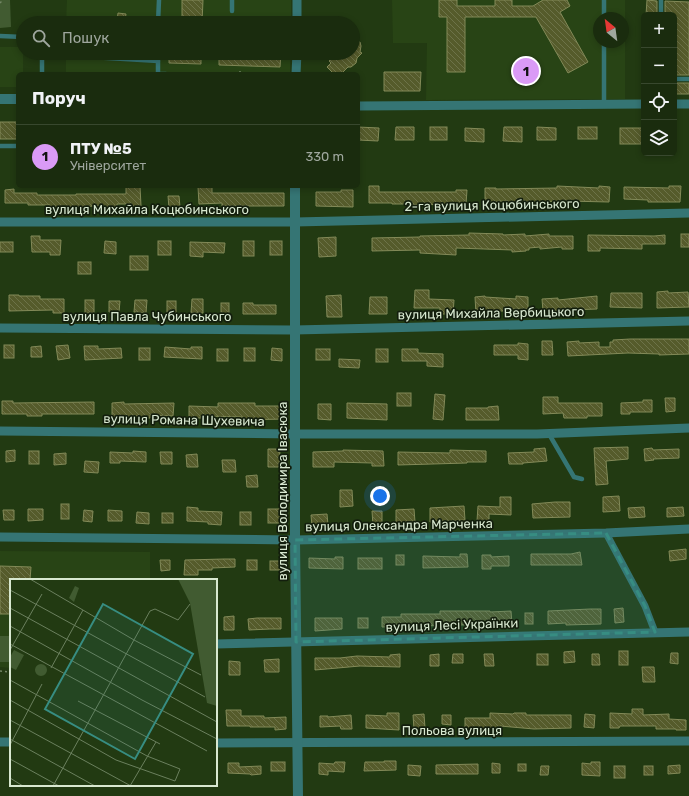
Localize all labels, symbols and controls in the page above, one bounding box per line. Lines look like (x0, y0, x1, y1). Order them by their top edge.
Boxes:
north arrow (593, 12, 629, 48)
map controls (641, 12, 677, 156)
button: + (641, 12, 677, 48)
search box (16, 16, 360, 60)
icon: search (30, 27, 52, 49)
text: Пошук (62, 29, 109, 47)
button: − (641, 48, 677, 84)
pin: 1 (513, 56, 539, 86)
button: locate (641, 84, 677, 120)
text: Поруч (32, 88, 86, 108)
button: layers (641, 120, 677, 156)
text: ПТУ №5 (70, 140, 132, 158)
text: 1 (42, 149, 48, 164)
text: 330 m (305, 149, 344, 164)
text: Університет (70, 158, 146, 173)
street label: 2-га вулиця Коцюбинського (404, 196, 580, 214)
street label: вулиця Михайла Коцюбинського (45, 202, 249, 217)
street label: вулиця Михайла Вербицького (397, 304, 585, 322)
street label: вулиця Павла Чубинського (62, 309, 232, 324)
street label: вулиця Володимира Івасюка (275, 401, 290, 581)
street label: вулиця Романа Шухевича (103, 411, 265, 429)
your location (370, 486, 390, 506)
street label: вулиця Олександра Марченка (305, 516, 493, 534)
inset map (10, 579, 217, 786)
street label: вулиця Лесі Українки (385, 615, 519, 635)
street label: Польова вулиця (402, 723, 502, 738)

